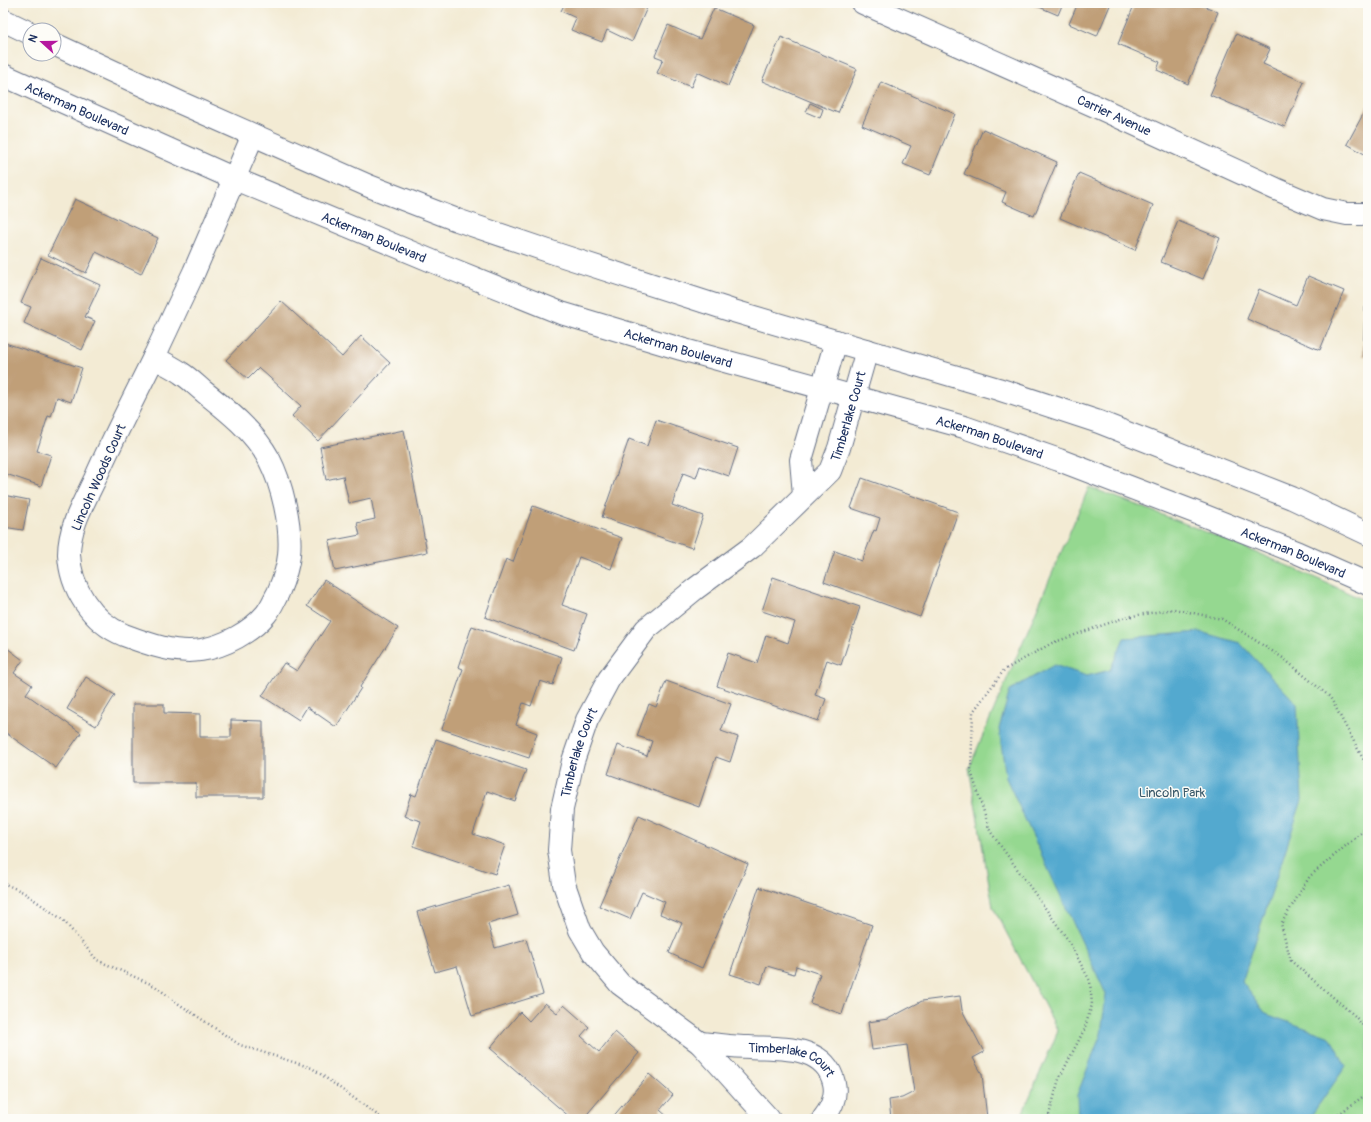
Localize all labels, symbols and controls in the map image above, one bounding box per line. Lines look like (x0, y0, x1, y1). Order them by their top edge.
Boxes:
north arrow (22, 22, 62, 62)
text: N (26, 32, 41, 44)
street label: Ackerman Boulevard (22, 79, 131, 139)
street label: Carrier Avenue (1074, 92, 1154, 140)
street label: Ackerman Boulevard (319, 209, 429, 267)
street label: Ackerman Boulevard (622, 325, 734, 372)
street label: Timberlake Court (827, 369, 870, 464)
street label: Ackerman Boulevard (934, 413, 1045, 463)
street label: Lincoln Woods Court (68, 421, 130, 533)
street label: Ackerman Boulevard (1238, 524, 1348, 582)
street label: Timberlake Court (558, 704, 602, 799)
park label: Lincoln Park (1139, 785, 1206, 801)
street label: Timberlake Court (748, 1040, 838, 1080)

